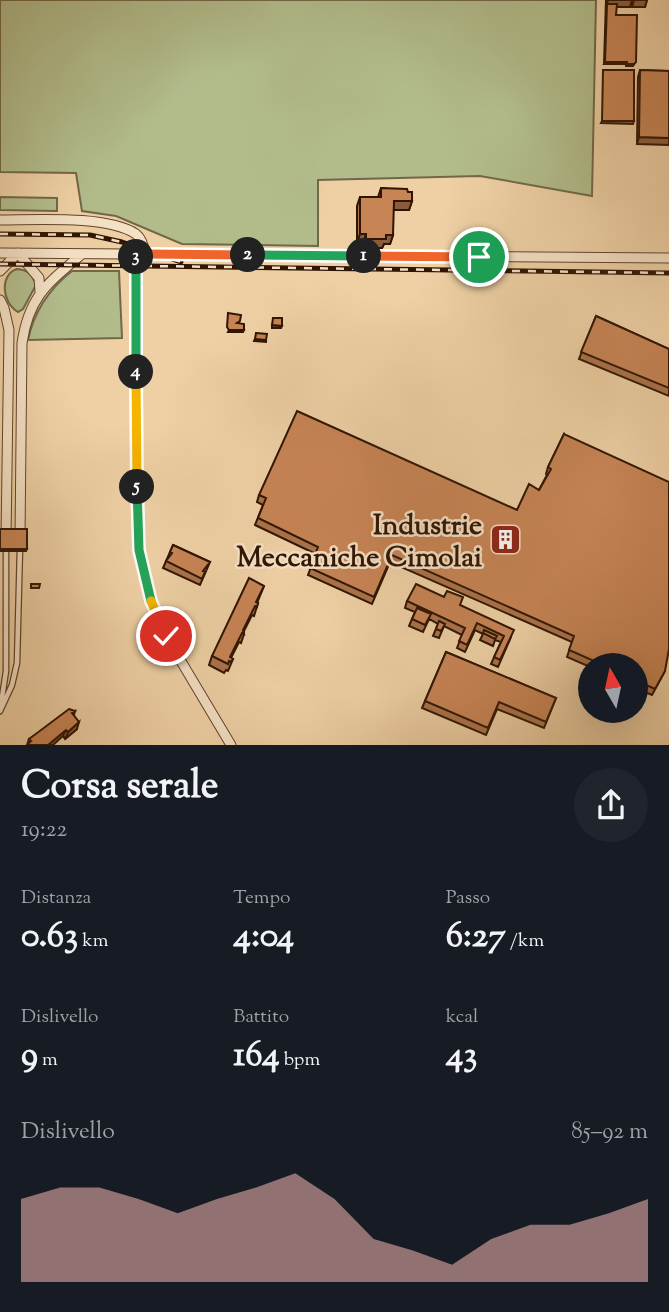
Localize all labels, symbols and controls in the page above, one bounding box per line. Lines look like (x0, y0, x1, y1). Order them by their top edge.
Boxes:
pin (449, 227, 509, 287)
pin: 2 (230, 238, 266, 272)
pin: 1 (346, 238, 382, 274)
icon: arrive (460, 238, 498, 276)
pin: 3 (118, 240, 154, 274)
text: 2 (243, 241, 252, 268)
text: 1 (360, 242, 367, 269)
text: 3 (132, 243, 139, 270)
pin: 4 (118, 354, 154, 390)
text: 4 (131, 358, 140, 385)
pin: 5 (120, 470, 154, 504)
text: 5 (133, 473, 140, 500)
place label: Industrie Meccaniche Cimolai (237, 507, 482, 579)
building icon: Industrie Meccaniche Cimolai (488, 523, 522, 557)
pin (136, 606, 196, 666)
icon: check (147, 617, 185, 655)
north arrow (578, 653, 648, 723)
map controls (578, 653, 648, 723)
text: Corsa serale (21, 761, 219, 815)
button: share (574, 768, 648, 842)
text: 19:22 (21, 814, 67, 847)
text: Distanza (21, 885, 91, 912)
text: Tempo (233, 885, 290, 912)
text: Passo (446, 885, 490, 912)
text: 0.63 (21, 912, 78, 963)
text: 4:04 (233, 912, 294, 963)
text: 6:27 (446, 912, 506, 963)
text: km (78, 928, 108, 955)
text: /km (506, 928, 544, 955)
text: Dislivello (21, 1004, 98, 1031)
text: Battito (233, 1004, 289, 1031)
text: kcal (446, 1004, 478, 1031)
text: 9 (21, 1031, 38, 1082)
text: 164 (233, 1031, 280, 1082)
text: 43 (446, 1031, 477, 1082)
text: m (38, 1047, 58, 1074)
text: bpm (280, 1047, 320, 1074)
text: Dislivello (21, 1116, 115, 1149)
text: 85–92 m (571, 1116, 648, 1149)

